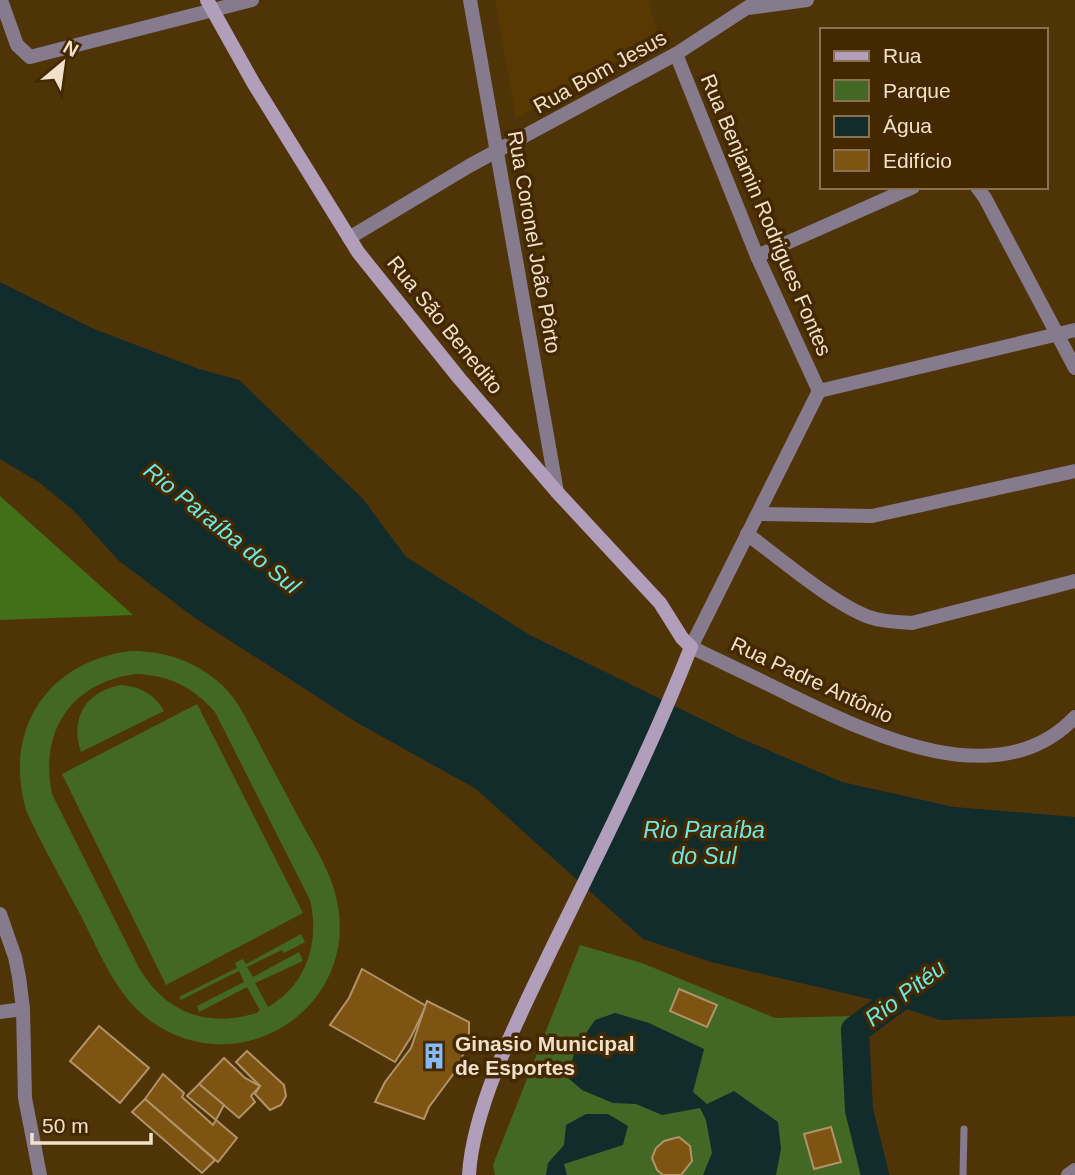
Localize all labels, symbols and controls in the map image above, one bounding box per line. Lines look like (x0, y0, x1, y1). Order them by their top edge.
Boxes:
street label: Rua Bom Jesus (529, 26, 670, 118)
north arrow (28, 28, 98, 98)
legend (820, 28, 1047, 189)
text: N (60, 36, 82, 61)
text: Rua (883, 44, 922, 67)
street label: Rua Benjamin Rodrigues Fontes (697, 71, 836, 359)
text: Parque (883, 79, 951, 102)
text: Água (883, 114, 932, 137)
street label: Rua Coronel João Pôrto (504, 129, 565, 355)
text: Edifício (883, 149, 952, 172)
street label: Rua São Benedito (383, 251, 508, 398)
water label: Rio Paraíba do Sul (139, 457, 306, 599)
street label: Rua Padre Antônio (727, 632, 897, 727)
water label: Rio Paraíba do Sul (643, 817, 765, 869)
water label: Rio Pitéu (860, 954, 950, 1031)
place label: Ginasio Municipal de Esportes (455, 1032, 635, 1079)
building icon: Ginasio Municipal de Esportes (419, 1041, 449, 1071)
scale bar (32, 1102, 150, 1146)
text: 50 m (42, 1114, 89, 1137)

